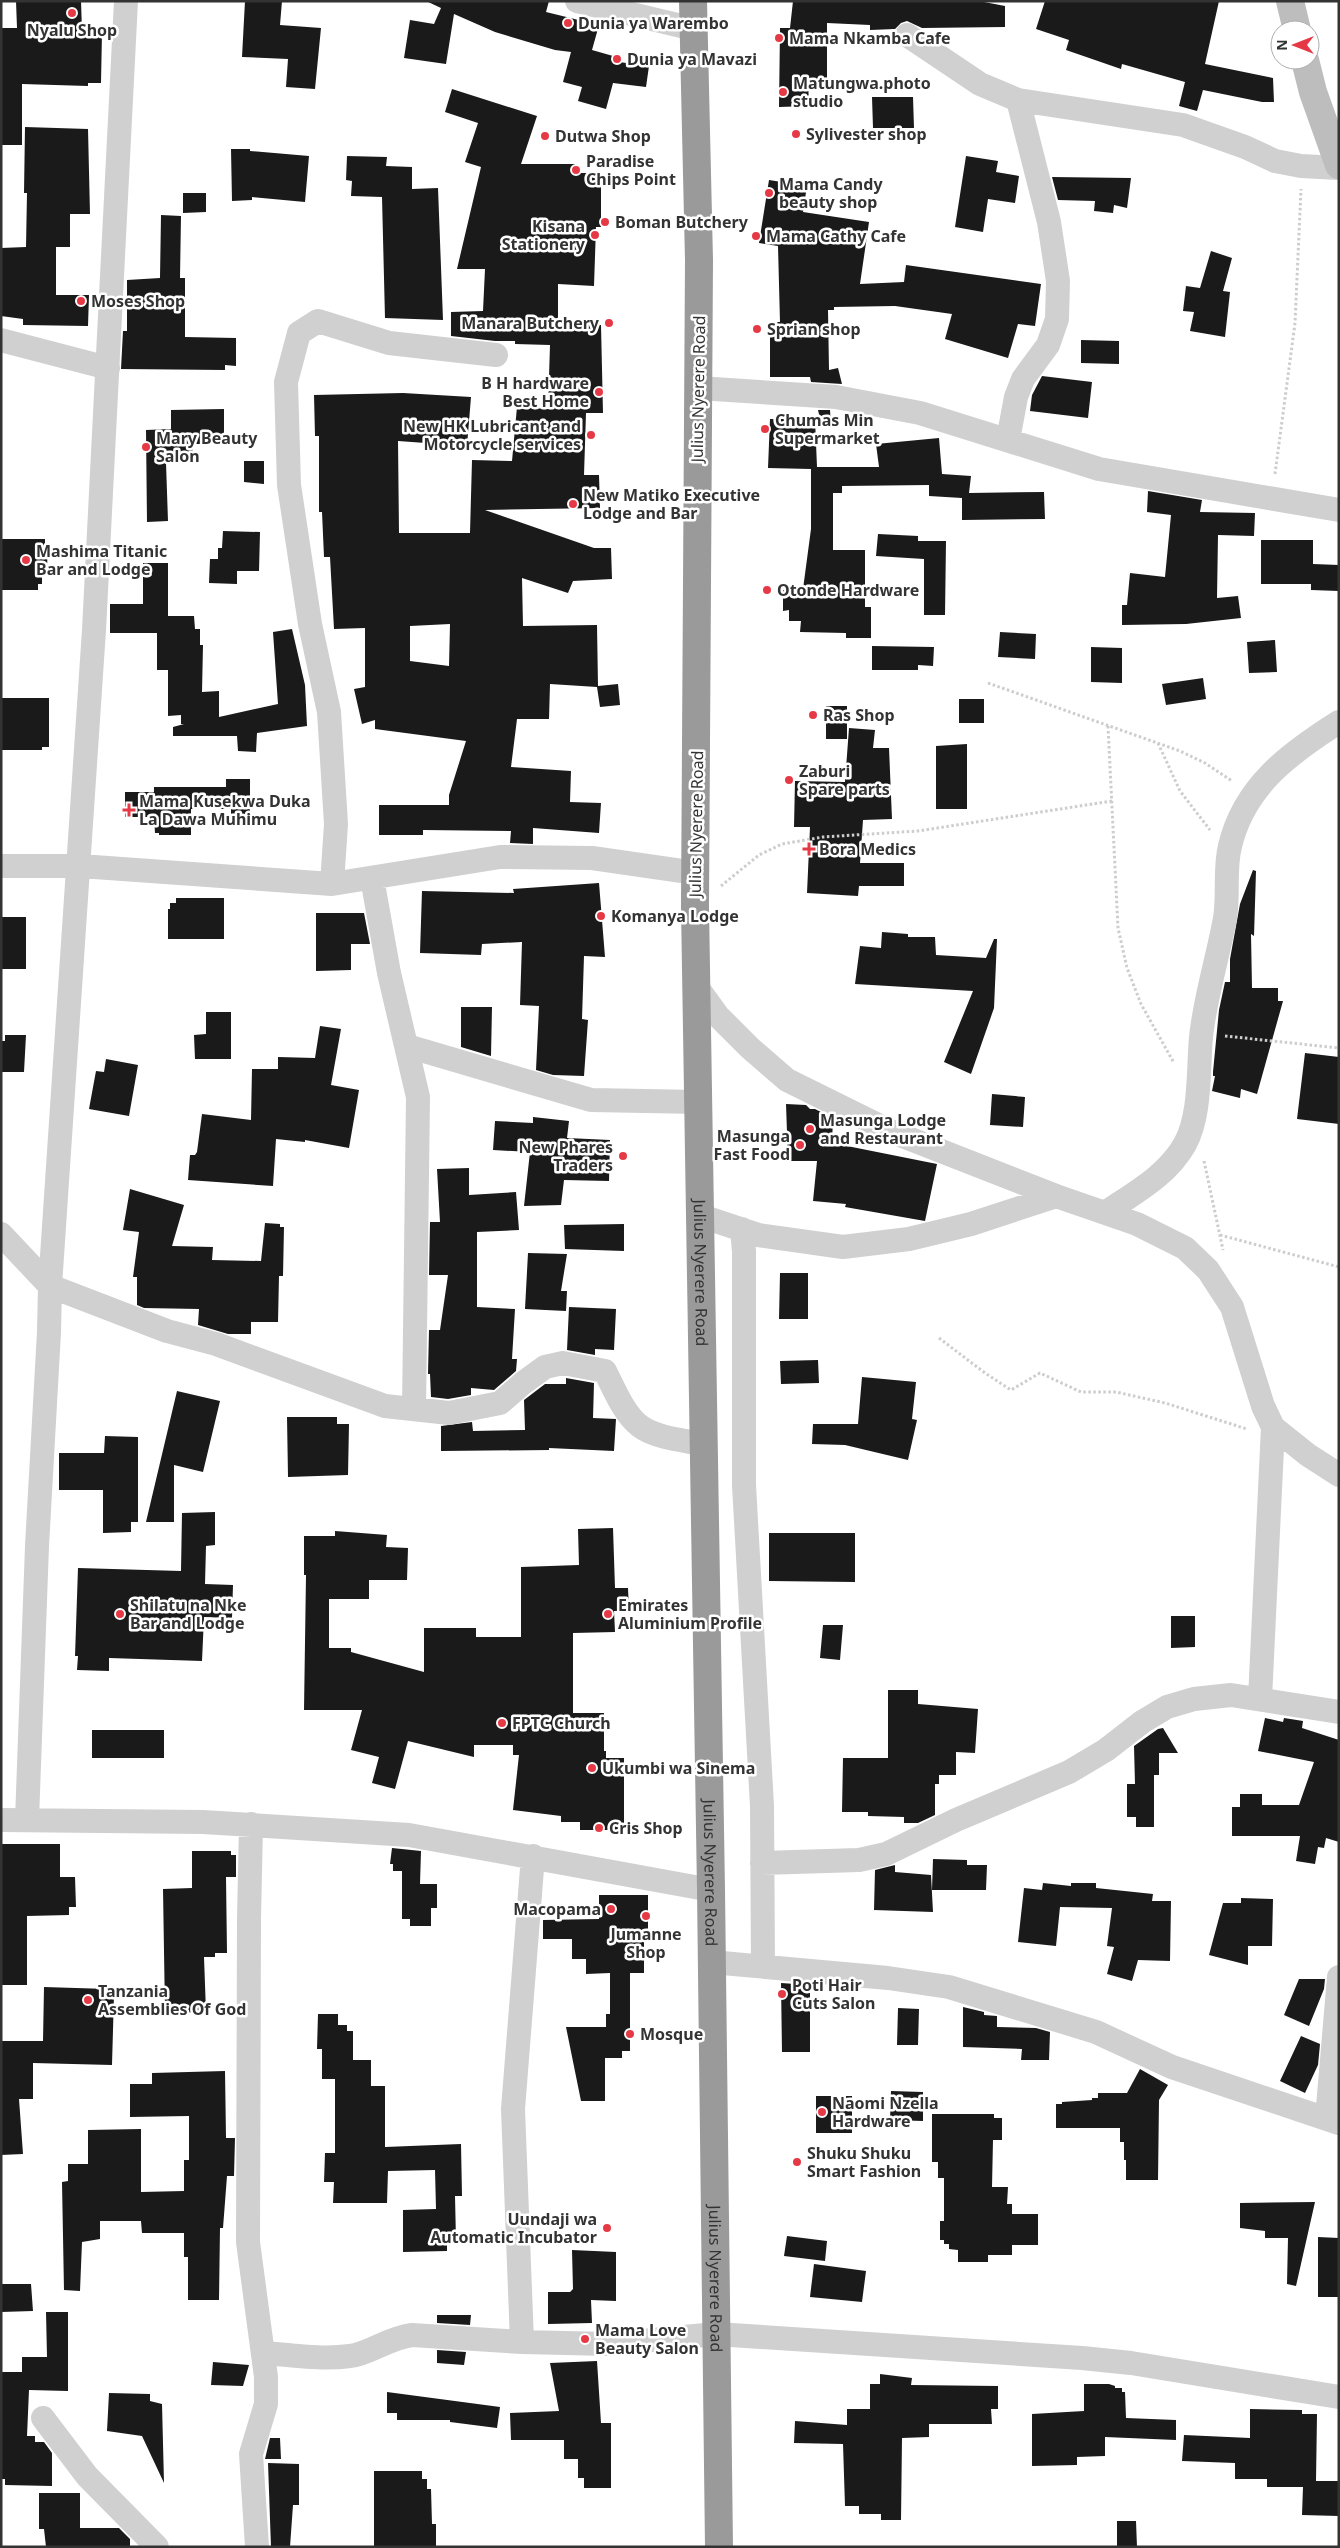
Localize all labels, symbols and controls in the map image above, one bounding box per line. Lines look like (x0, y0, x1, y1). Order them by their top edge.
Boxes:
marker: Nyalu Shop (66, 7, 78, 19)
place label: Dunia ya Warembo (578, 12, 729, 34)
marker: Dunia ya Warembo (562, 17, 574, 29)
place label: Nyalu Shop (27, 19, 117, 41)
north arrow (1270, 20, 1320, 70)
place label: Mama Nkamba Cafe (789, 27, 951, 49)
marker: Mama Nkamba Cafe (773, 32, 785, 44)
text: N (1272, 39, 1291, 51)
place label: Dunia ya Mavazi (627, 48, 757, 70)
marker: Dunia ya Mavazi (611, 53, 623, 65)
place label: Matungwa.photo studio (793, 72, 931, 112)
marker: Matungwa.photo studio (777, 86, 789, 98)
place label: Sylivester shop (806, 123, 927, 145)
place label: Dutwa Shop (555, 125, 651, 147)
marker: Sylivester shop (790, 128, 802, 140)
marker: Dutwa Shop (539, 130, 551, 142)
place label: Paradise Chips Point (586, 150, 676, 190)
marker: Paradise Chips Point (570, 164, 582, 176)
place label: Mama Candy beauty shop (779, 173, 883, 213)
marker: Mama Candy beauty shop (763, 187, 775, 199)
place label: Boman Butchery (615, 211, 749, 233)
place label: Kisana Stationery (502, 215, 586, 255)
marker: Boman Butchery (599, 216, 611, 228)
place label: Mama Cathy Cafe (766, 225, 906, 247)
marker: Kisana Stationery (589, 229, 601, 241)
marker: Mama Cathy Cafe (750, 230, 762, 242)
place label: Moses Shop (91, 290, 185, 312)
marker: Moses Shop (75, 295, 87, 307)
place label: Manara Butchery (461, 312, 600, 334)
street label: Julius Nyerere Road (686, 315, 710, 465)
marker: Manara Butchery (603, 317, 615, 329)
place label: Sprian shop (767, 318, 861, 340)
marker: Sprian shop (751, 323, 763, 335)
place label: B H hardware Best Home (481, 372, 589, 412)
marker: B H hardware Best Home (593, 386, 605, 398)
place label: Chumas Min Supermarket (775, 409, 880, 449)
place label: New HK Lubricant and Motorcycle services (403, 415, 581, 455)
marker: Chumas Min Supermarket (759, 423, 771, 435)
place label: Mary Beauty Salon (156, 427, 258, 467)
marker: New HK Lubricant and Motorcycle services (585, 429, 597, 441)
marker: Mary Beauty Salon (140, 441, 152, 453)
place label: New Matiko Executive Lodge and Bar (583, 484, 760, 524)
marker: New Matiko Executive Lodge and Bar (567, 498, 579, 510)
place label: Mashima Titanic Bar and Lodge (36, 540, 167, 580)
marker: Mashima Titanic Bar and Lodge (20, 554, 32, 566)
place label: Otonde Hardware (777, 579, 919, 601)
marker: Otonde Hardware (761, 584, 773, 596)
place label: Ras Shop (823, 704, 895, 726)
marker: Ras Shop (807, 709, 819, 721)
street label: Julius Nyerere Road (684, 750, 708, 900)
place label: Zaburi Spare parts (799, 760, 890, 800)
marker: Zaburi Spare parts (783, 774, 795, 786)
place label: Mama Kusekwa Duka La Dawa Muhimu (139, 790, 311, 830)
marker: Mama Kusekwa Duka La Dawa Muhimu (123, 804, 135, 816)
place label: Bora Medics (819, 838, 916, 860)
marker: Bora Medics (803, 843, 815, 855)
place label: Komanya Lodge (611, 905, 739, 927)
marker: Komanya Lodge (595, 910, 607, 922)
place label: Masunga Lodge and Restaurant (820, 1109, 946, 1149)
marker: Masunga Lodge and Restaurant (804, 1123, 816, 1135)
place label: Masunga Fast Food (714, 1125, 790, 1165)
place label: New Phares Traders (519, 1136, 613, 1176)
marker: Masunga Fast Food (794, 1139, 806, 1151)
marker: New Phares Traders (617, 1150, 629, 1162)
street label: Julius Nyerere Road (689, 1197, 713, 1347)
place label: Shilatu na Nke Bar and Lodge (130, 1594, 246, 1634)
place label: Emirates Aluminium Profile (618, 1594, 762, 1634)
marker: Shilatu na Nke Bar and Lodge (114, 1608, 126, 1620)
marker: Emirates Aluminium Profile (602, 1608, 614, 1620)
place label: FPTC Church (512, 1712, 611, 1734)
marker: FPTC Church (496, 1717, 508, 1729)
place label: Ukumbi wa Sinema (602, 1757, 755, 1779)
marker: Ukumbi wa Sinema (586, 1762, 598, 1774)
street label: Julius Nyerere Road (698, 1797, 723, 1946)
place label: Cris Shop (609, 1817, 683, 1839)
marker: Cris Shop (593, 1822, 605, 1834)
place label: Macopama (513, 1898, 601, 1920)
marker: Macopama (605, 1903, 617, 1915)
marker: Jumanne Shop (640, 1910, 652, 1922)
place label: Jumanne Shop (608, 1923, 682, 1963)
place label: Poti Hair Cuts Salon (792, 1974, 875, 2014)
place label: Tanzania Assemblies Of God (98, 1980, 246, 2020)
marker: Poti Hair Cuts Salon (776, 1988, 788, 2000)
marker: Tanzania Assemblies Of God (82, 1994, 94, 2006)
place label: Mosque (640, 2023, 703, 2045)
marker: Mosque (624, 2028, 636, 2040)
place label: Naomi Nzella Hardware (832, 2092, 939, 2132)
marker: Naomi Nzella Hardware (816, 2106, 828, 2118)
place label: Shuku Shuku Smart Fashion (807, 2142, 921, 2182)
marker: Shuku Shuku Smart Fashion (791, 2156, 803, 2168)
street label: Julius Nyerere Road (704, 2203, 728, 2352)
place label: Uundaji wa Automatic Incubator (430, 2208, 597, 2248)
marker: Uundaji wa Automatic Incubator (601, 2222, 613, 2234)
place label: Mama Love Beauty Salon (595, 2319, 699, 2359)
marker: Mama Love Beauty Salon (579, 2333, 591, 2345)

